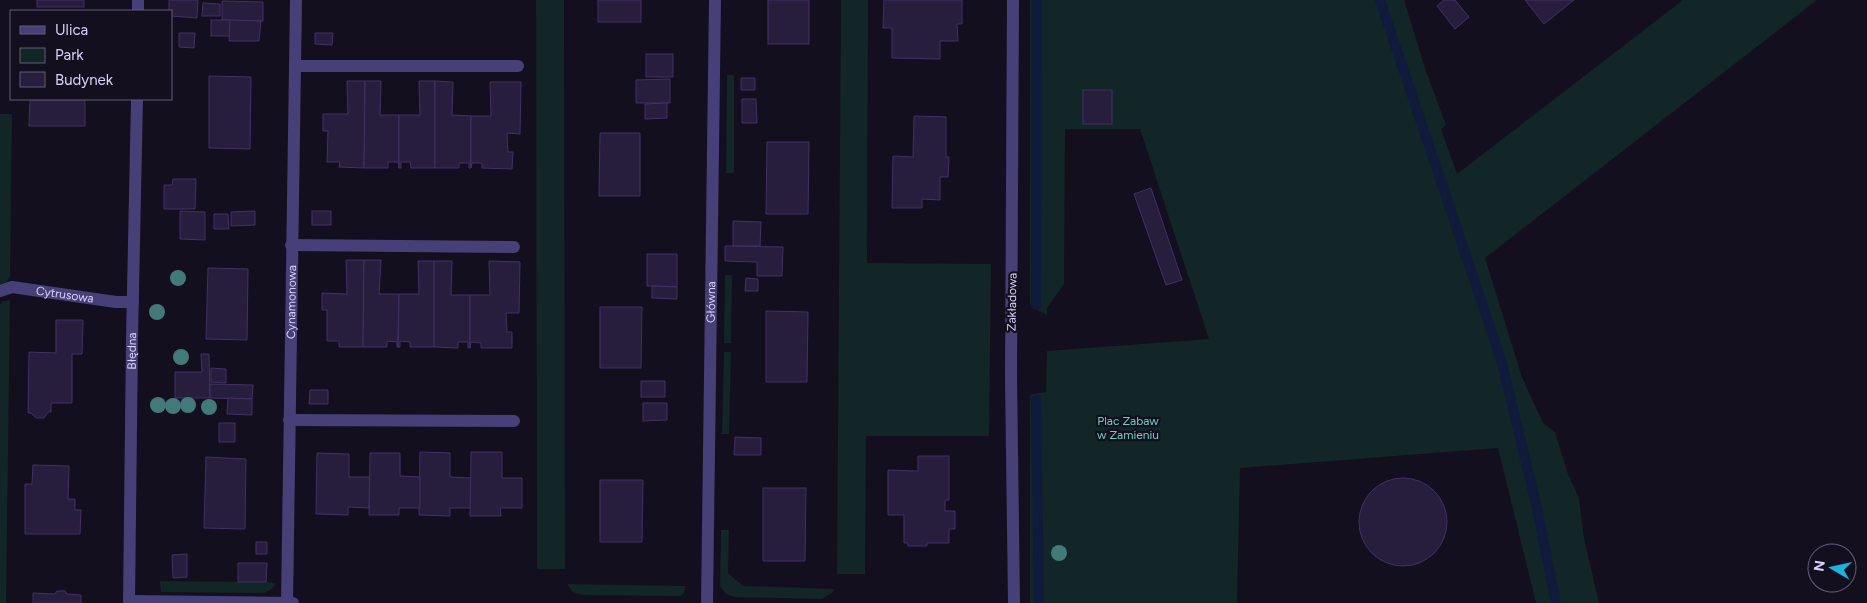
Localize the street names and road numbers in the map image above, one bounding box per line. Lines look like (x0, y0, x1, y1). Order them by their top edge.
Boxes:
street label: Cynamonowa (284, 265, 299, 339)
street label: Zakładowa (1004, 273, 1020, 331)
street label: Główna (704, 281, 718, 323)
street label: Cytrusowa (35, 284, 95, 306)
street label: Błędna (125, 332, 139, 370)

